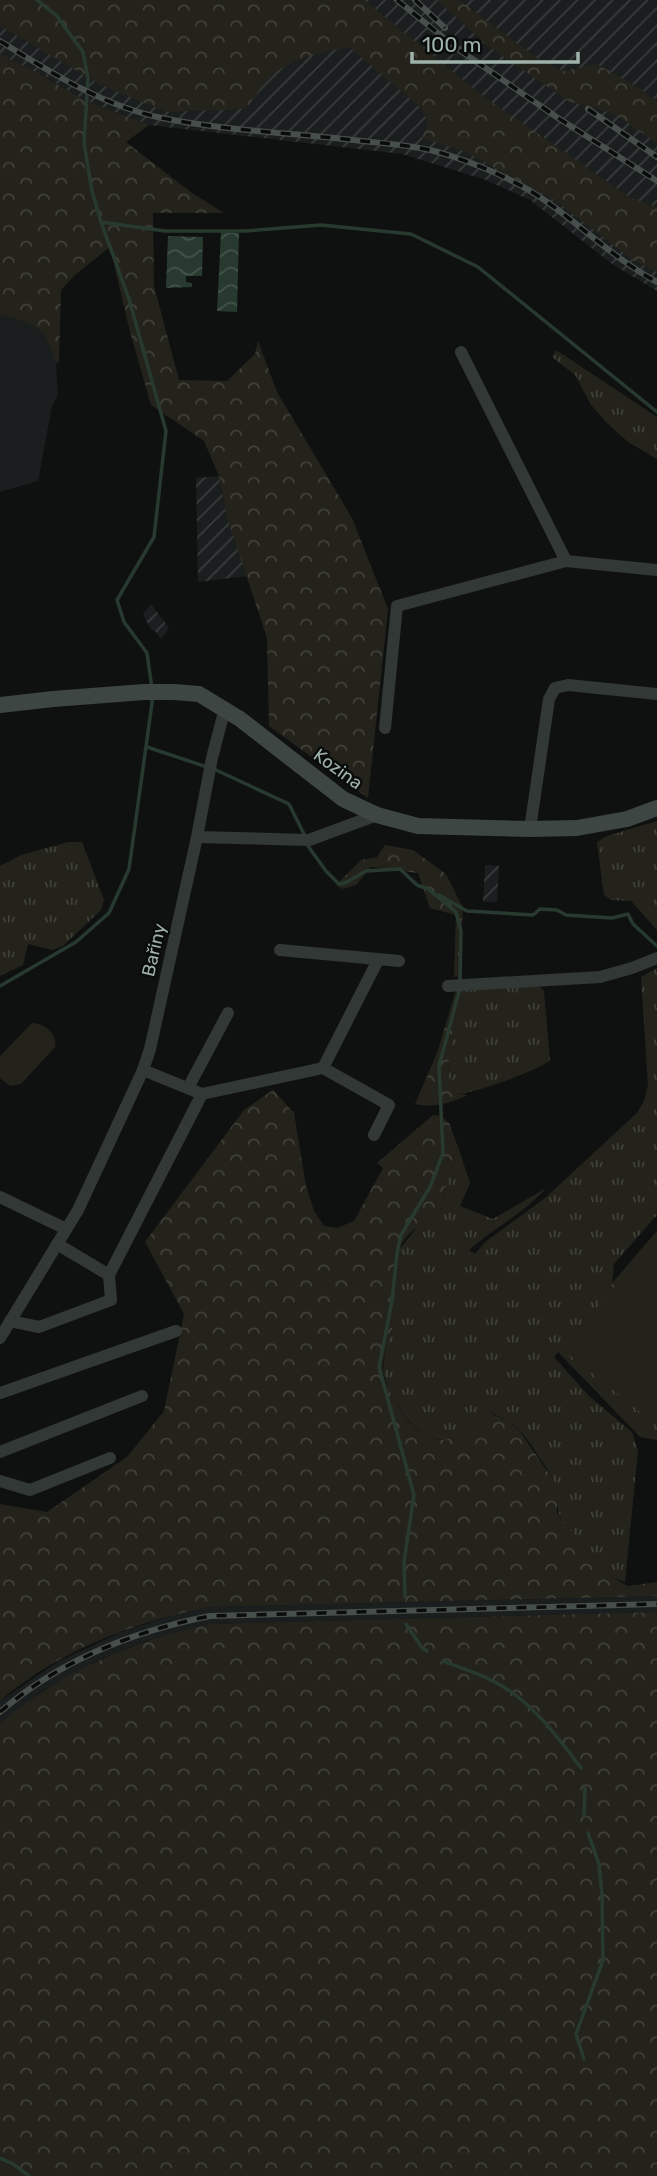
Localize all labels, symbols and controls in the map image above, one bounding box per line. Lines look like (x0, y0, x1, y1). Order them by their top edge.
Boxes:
scale bar (412, 21, 578, 65)
text: 100 m (422, 32, 481, 57)
street label: Kozina (309, 744, 367, 794)
street label: Bařiny (137, 921, 171, 979)

